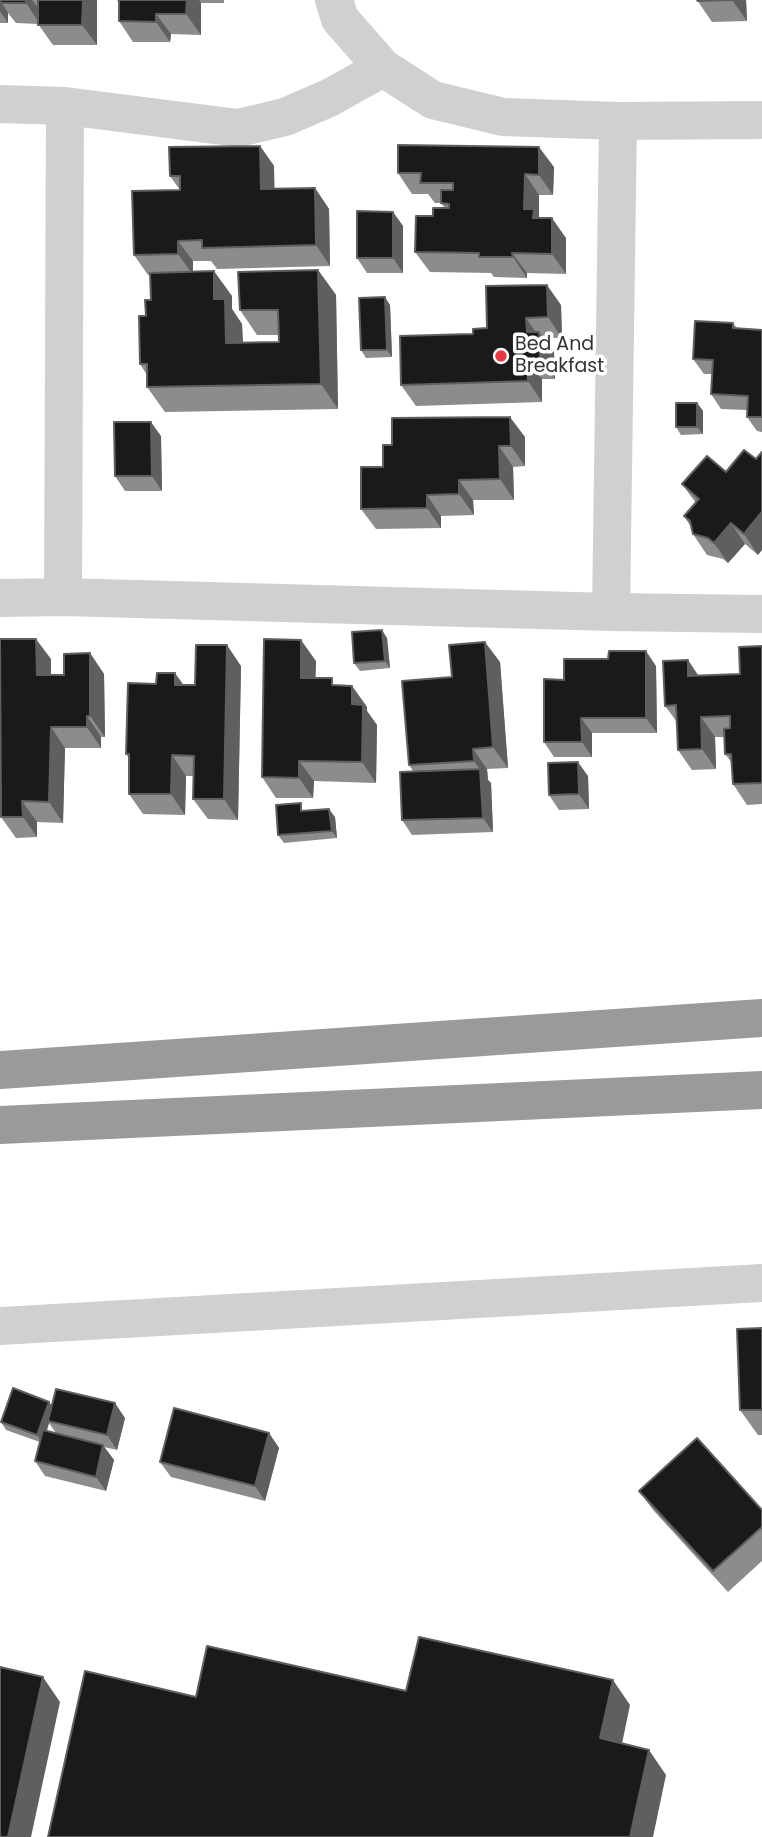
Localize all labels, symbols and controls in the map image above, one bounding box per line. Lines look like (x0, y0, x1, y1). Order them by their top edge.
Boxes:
place label: Bed And Breakfast (515, 334, 604, 378)
marker: Bed And Breakfast (493, 348, 509, 364)

